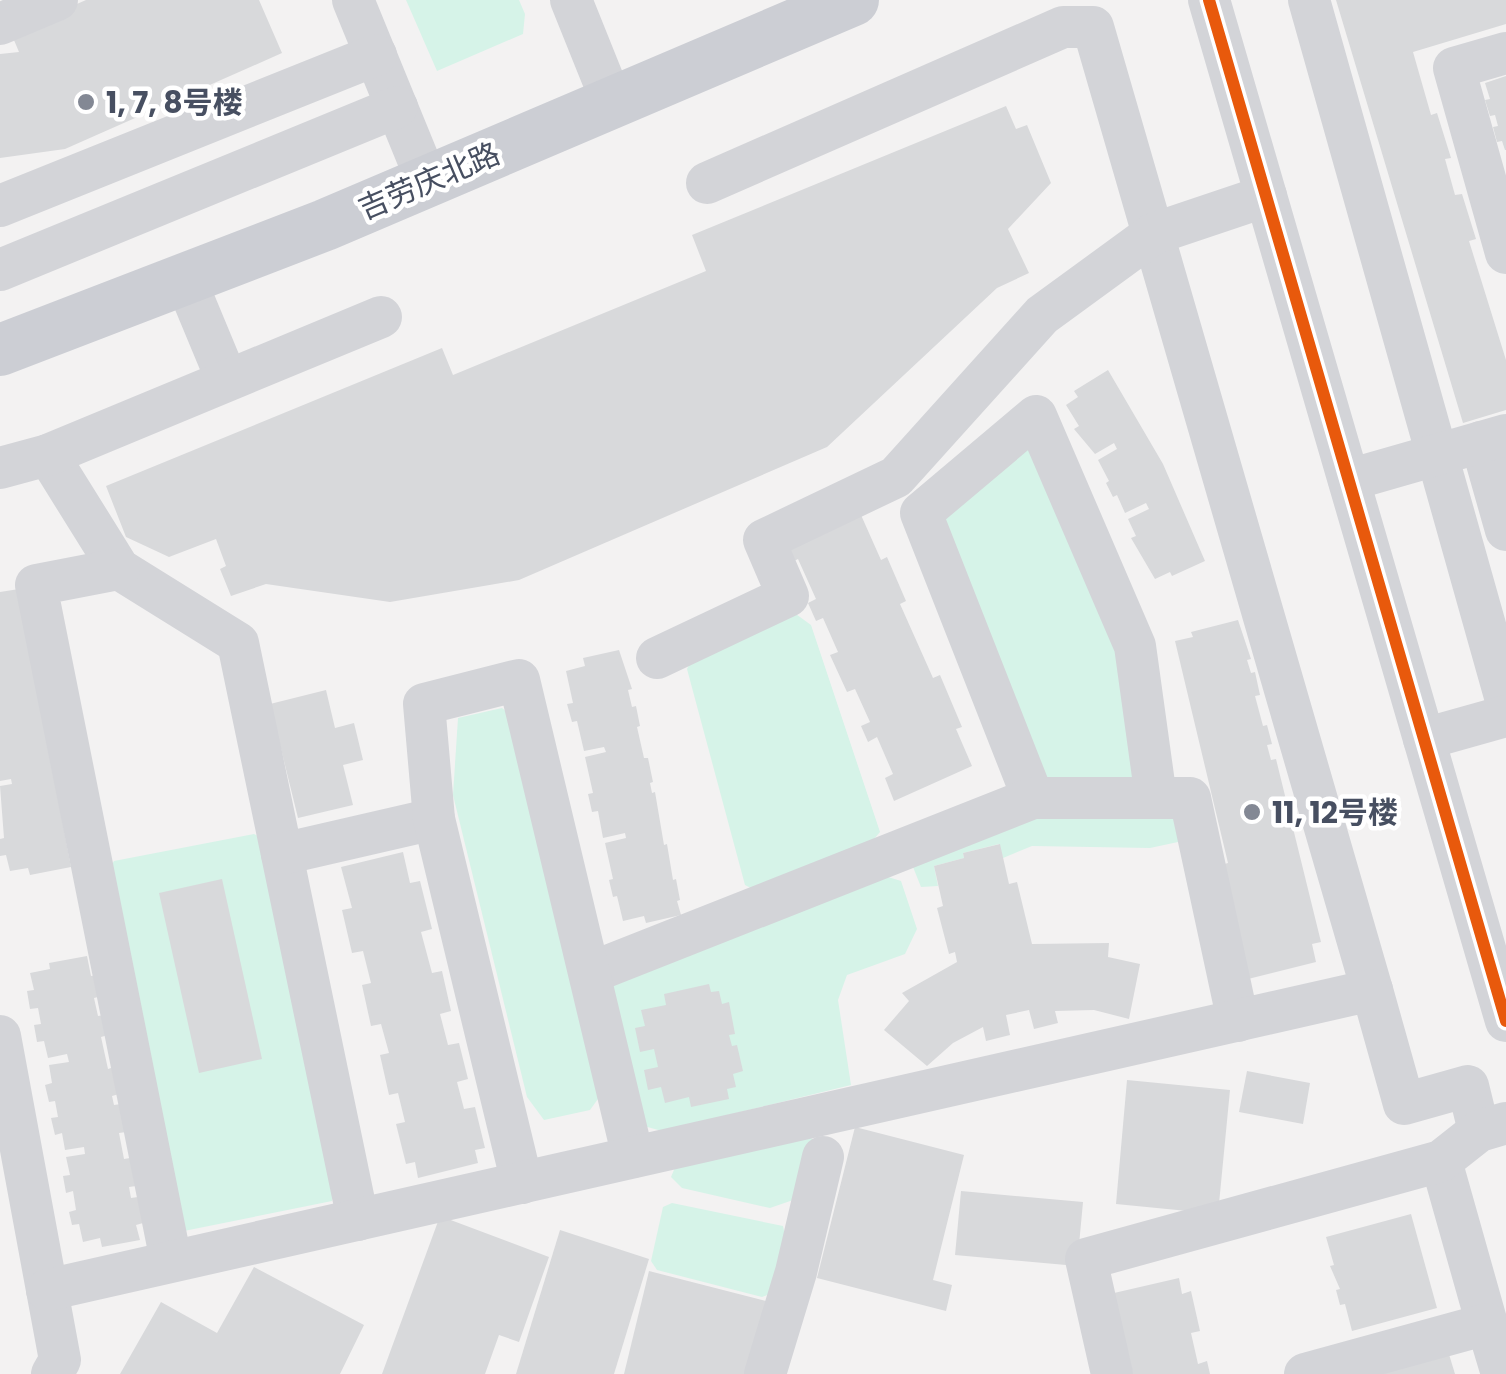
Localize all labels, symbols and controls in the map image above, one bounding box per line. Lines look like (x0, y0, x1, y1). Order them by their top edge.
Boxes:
place label: 1, 7, 8号楼 (106, 81, 243, 124)
marker: 1, 7, 8号楼 (75, 91, 97, 113)
street label: 吉劳庆北路 (352, 132, 506, 230)
place label: 11, 12号楼 (1272, 791, 1398, 834)
marker: 11, 12号楼 (1241, 801, 1263, 823)

